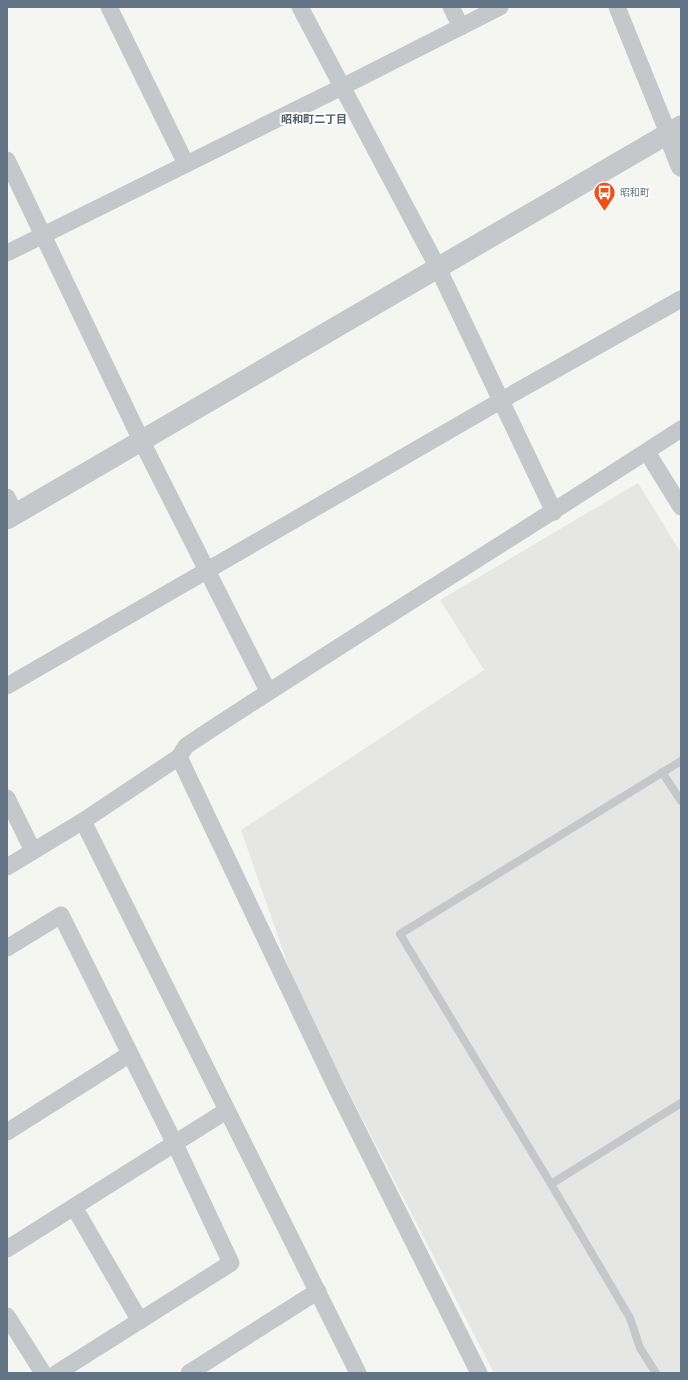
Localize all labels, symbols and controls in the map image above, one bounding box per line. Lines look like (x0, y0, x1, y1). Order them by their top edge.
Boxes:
district label: 昭和町二丁目 (281, 113, 347, 125)
bus stop icon: 昭和町 (591, 179, 617, 212)
place label: 昭和町 (620, 187, 650, 198)

